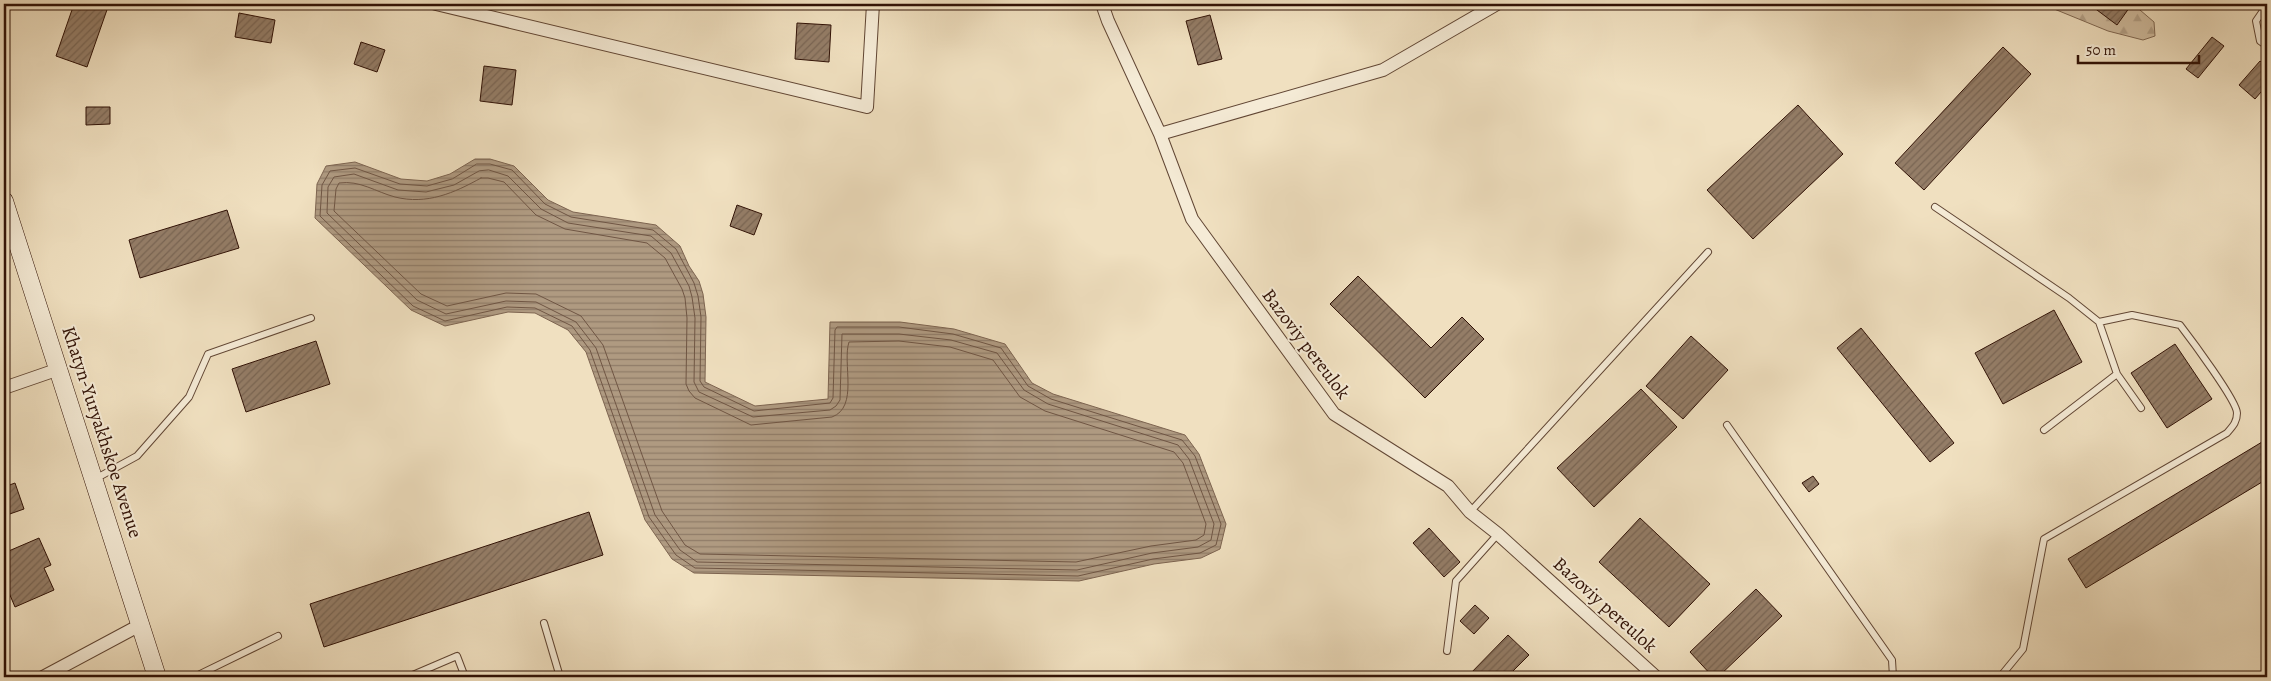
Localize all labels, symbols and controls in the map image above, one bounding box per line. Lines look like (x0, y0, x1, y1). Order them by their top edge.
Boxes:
scale bar (2078, 32, 2200, 64)
text: 50 m (2086, 40, 2116, 60)
street label: Bazoviy pereulok (1256, 283, 1356, 405)
street label: Khatyn-Yuryakhskoe Avenue (55, 323, 149, 541)
street label: Bazoviy pereulok (1547, 551, 1663, 659)

